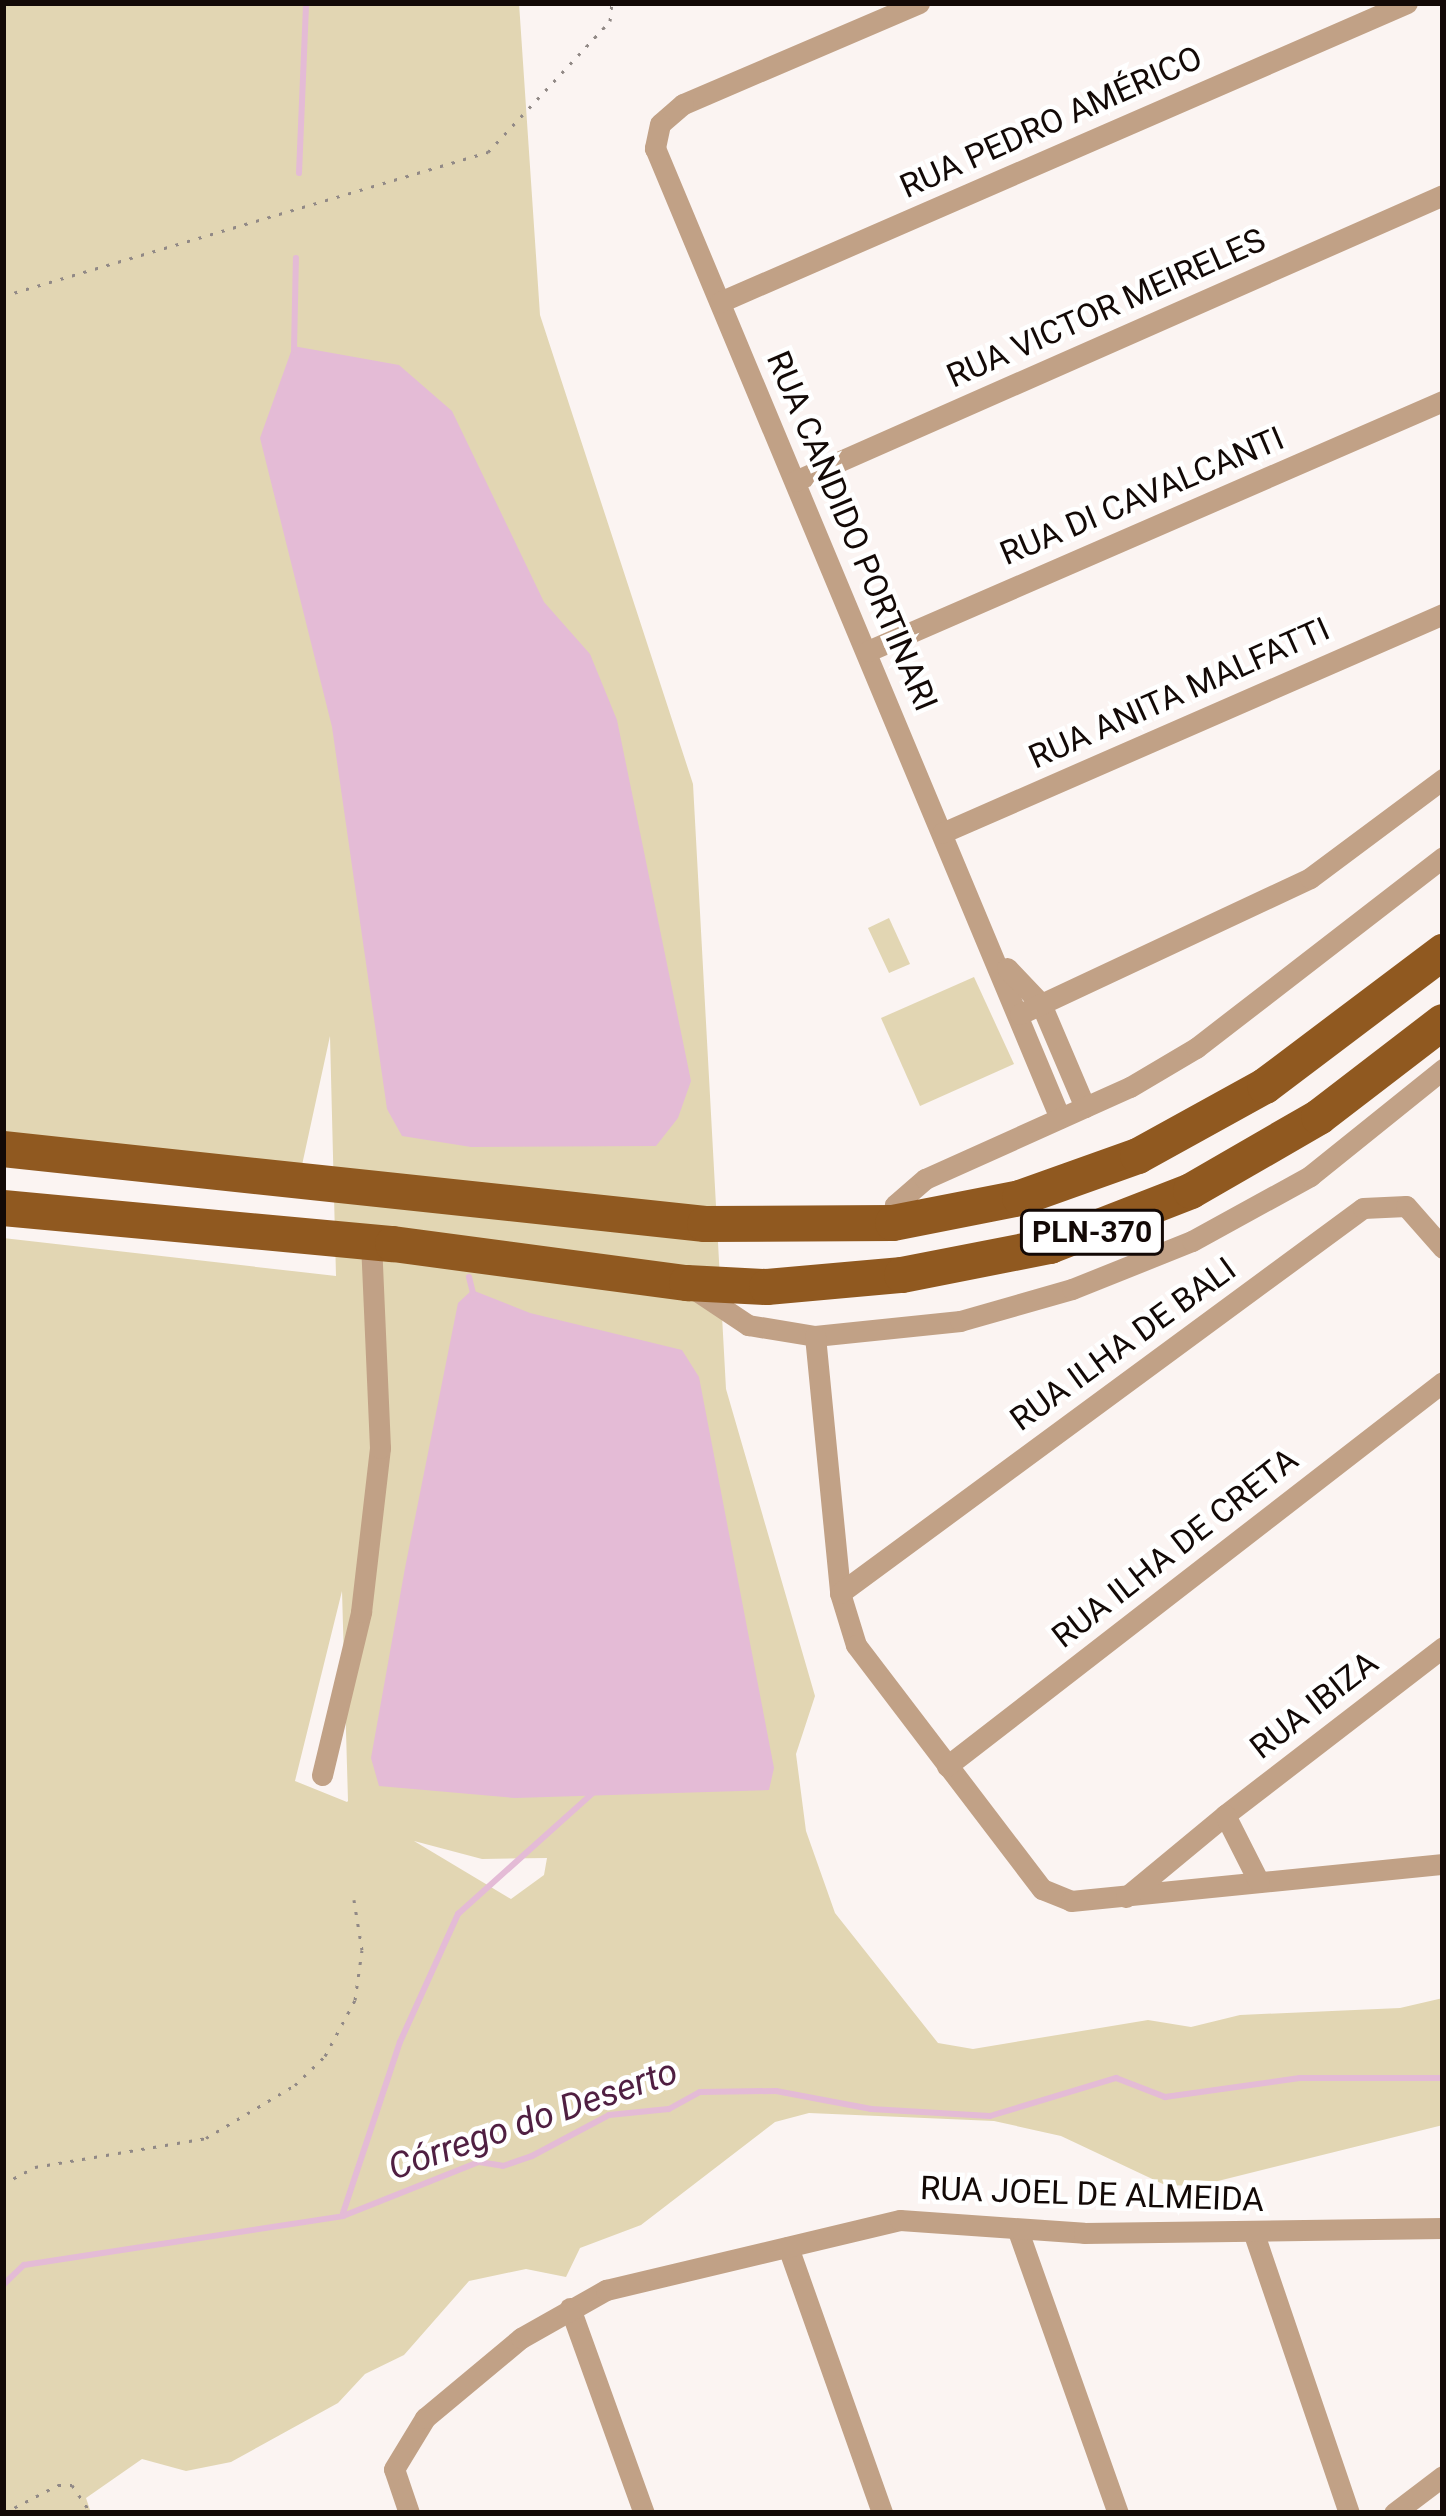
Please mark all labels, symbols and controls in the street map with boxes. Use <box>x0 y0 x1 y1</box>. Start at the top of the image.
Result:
street label: RUA PEDRO AMÉRICO <box>894 38 1208 206</box>
street label: RUA VICTOR MEIRELES <box>941 220 1271 396</box>
street label: RUA CANDIDO PORTINARI <box>758 345 946 717</box>
street label: RUA DI CAVALCANTI <box>994 418 1290 574</box>
street label: RUA ANITA MALFATTI <box>1023 609 1335 777</box>
road number: PLN-370 <box>1017 1208 1167 1256</box>
street label: RUA ILHA DE BALI <box>1003 1249 1243 1439</box>
street label: RUA ILHA DE CRETA <box>1044 1440 1306 1656</box>
street label: RUA IBIZA <box>1242 1643 1386 1767</box>
water label: Córrego do Deserto <box>383 2050 683 2190</box>
street label: RUA JOEL DE ALMEIDA <box>919 2168 1265 2220</box>

